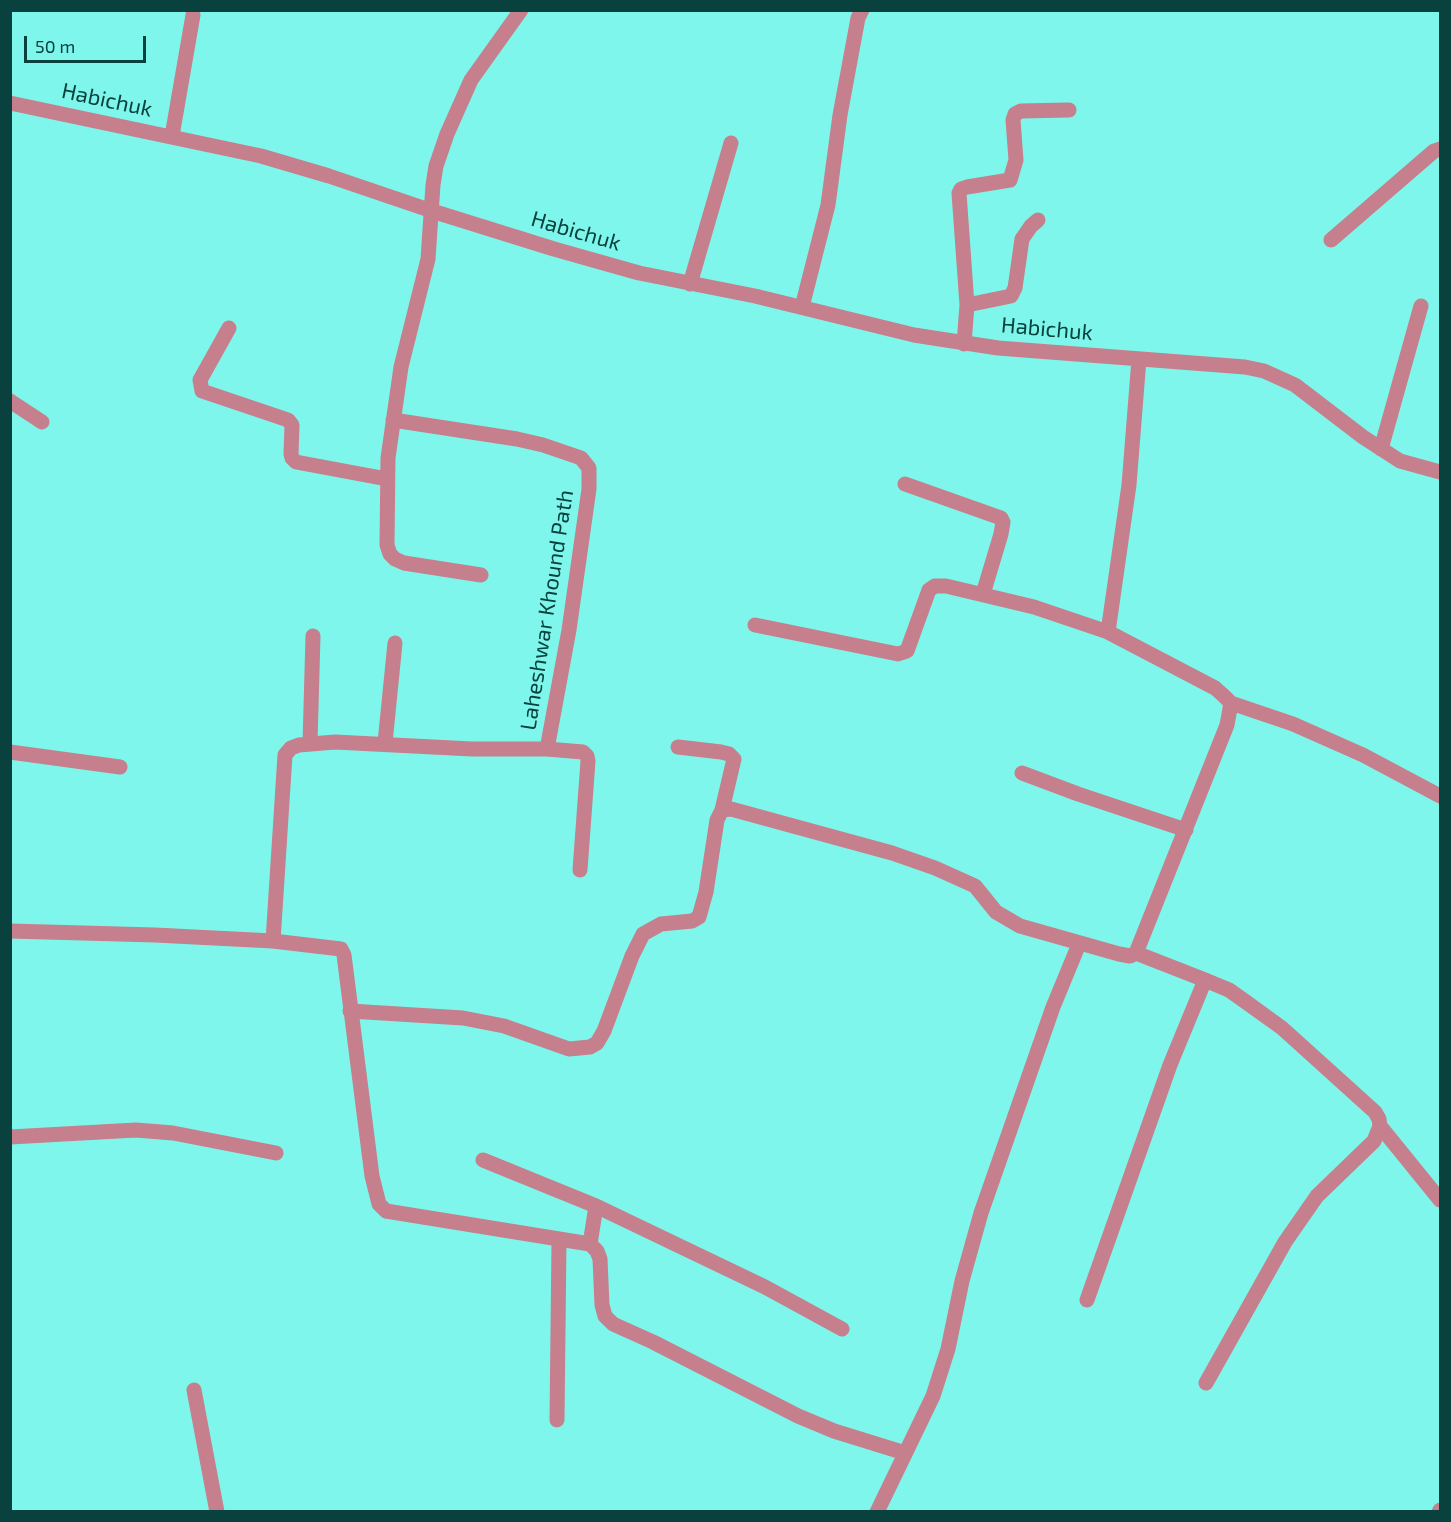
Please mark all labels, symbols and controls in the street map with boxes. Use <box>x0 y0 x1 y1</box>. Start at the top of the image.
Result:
scale bar <box>27 24 148 62</box>
text: 50 m <box>35 35 75 57</box>
street label: Habichuk <box>59 78 155 122</box>
street label: Habichuk <box>528 206 624 256</box>
street label: Habichuk <box>1000 312 1094 346</box>
street label: Laheshwar Khound Path <box>515 488 579 732</box>

